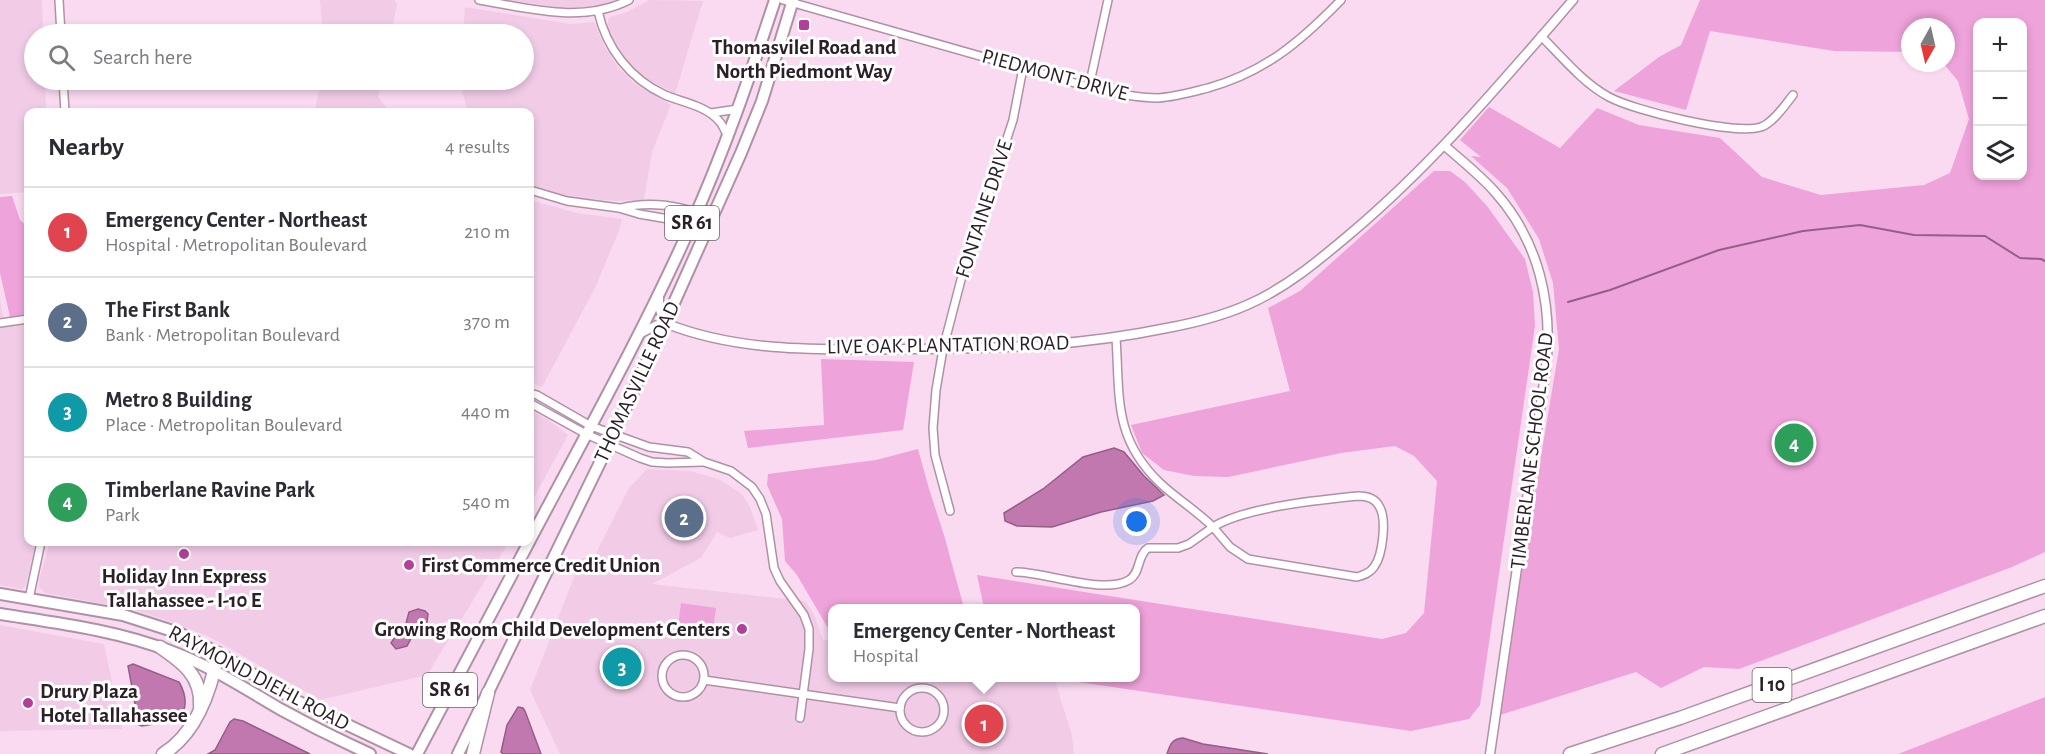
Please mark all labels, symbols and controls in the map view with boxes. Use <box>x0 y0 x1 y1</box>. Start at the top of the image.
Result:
marker: Thomasvilel Road and North Piedmont Way <box>797 18 811 32</box>
north arrow <box>1901 18 1955 72</box>
map controls <box>1973 18 2027 180</box>
button: + <box>1973 18 2027 72</box>
search box <box>24 24 534 90</box>
place label: Thomasvilel Road and North Piedmont Way <box>712 37 896 82</box>
icon: search <box>45 41 78 74</box>
street label: PIEDMONT DRIVE <box>980 45 1130 105</box>
text: Search here <box>93 46 192 68</box>
button: − <box>1973 72 2027 126</box>
button: layers <box>1973 126 2027 180</box>
text: Nearby <box>48 134 124 160</box>
text: 4 results <box>445 137 510 157</box>
street label: FONTAINE DRIVE <box>952 137 1016 281</box>
road number: SR 61 <box>665 206 719 240</box>
text: Emergency Center - Northeast <box>105 209 367 231</box>
text: 1 <box>64 222 71 242</box>
text: 210 m <box>464 222 510 242</box>
text: Hospital · Metropolitan Boulevard <box>105 235 367 255</box>
street label: THOMASVILLE ROAD <box>591 298 683 466</box>
text: The First Bank <box>105 299 230 321</box>
text: 2 <box>63 312 72 332</box>
text: 370 m <box>464 312 510 332</box>
text: Bank · Metropolitan Boulevard <box>105 325 340 345</box>
street label: TIMBERLANE SCHOOL ROAD <box>1507 331 1557 571</box>
street label: LIVE OAK PLANTATION ROAD <box>827 332 1069 358</box>
text: Metro 8 Building <box>105 389 252 411</box>
text: 3 <box>63 402 72 422</box>
text: 440 m <box>461 402 510 422</box>
text: Place · Metropolitan Boulevard <box>105 415 342 435</box>
pin: 4 <box>1774 420 1814 466</box>
text: Timberlane Ravine Park <box>105 479 315 501</box>
text: 4 <box>62 492 73 512</box>
text: 540 m <box>462 492 510 512</box>
pin: 2 <box>664 496 704 540</box>
text: Park <box>105 505 140 525</box>
your location <box>1122 507 1151 536</box>
marker: Holiday Inn Express Tallahassee - I-10 E <box>177 547 191 561</box>
place label: First Commerce Credit Union <box>421 555 660 576</box>
marker: First Commerce Credit Union <box>402 558 416 572</box>
place label: Holiday Inn Express Tallahassee - I-10 E <box>102 566 266 611</box>
popup <box>828 604 1140 682</box>
place label: Growing Room Child Development Centers <box>375 619 730 640</box>
text: Emergency Center - Northeast <box>853 620 1115 642</box>
street label: RAYMOND DIEHL ROAD <box>165 621 353 735</box>
marker: Growing Room Child Development Centers <box>735 622 749 636</box>
pin: 3 <box>602 644 642 690</box>
text: Hospital <box>853 646 919 666</box>
road number: I 10 <box>1752 668 1792 702</box>
road number: SR 61 <box>423 673 477 707</box>
place label: Drury Plaza Hotel Tallahassee <box>40 681 188 726</box>
marker: Drury Plaza Hotel Tallahassee <box>21 696 35 710</box>
pin: 1 <box>964 702 1004 746</box>

